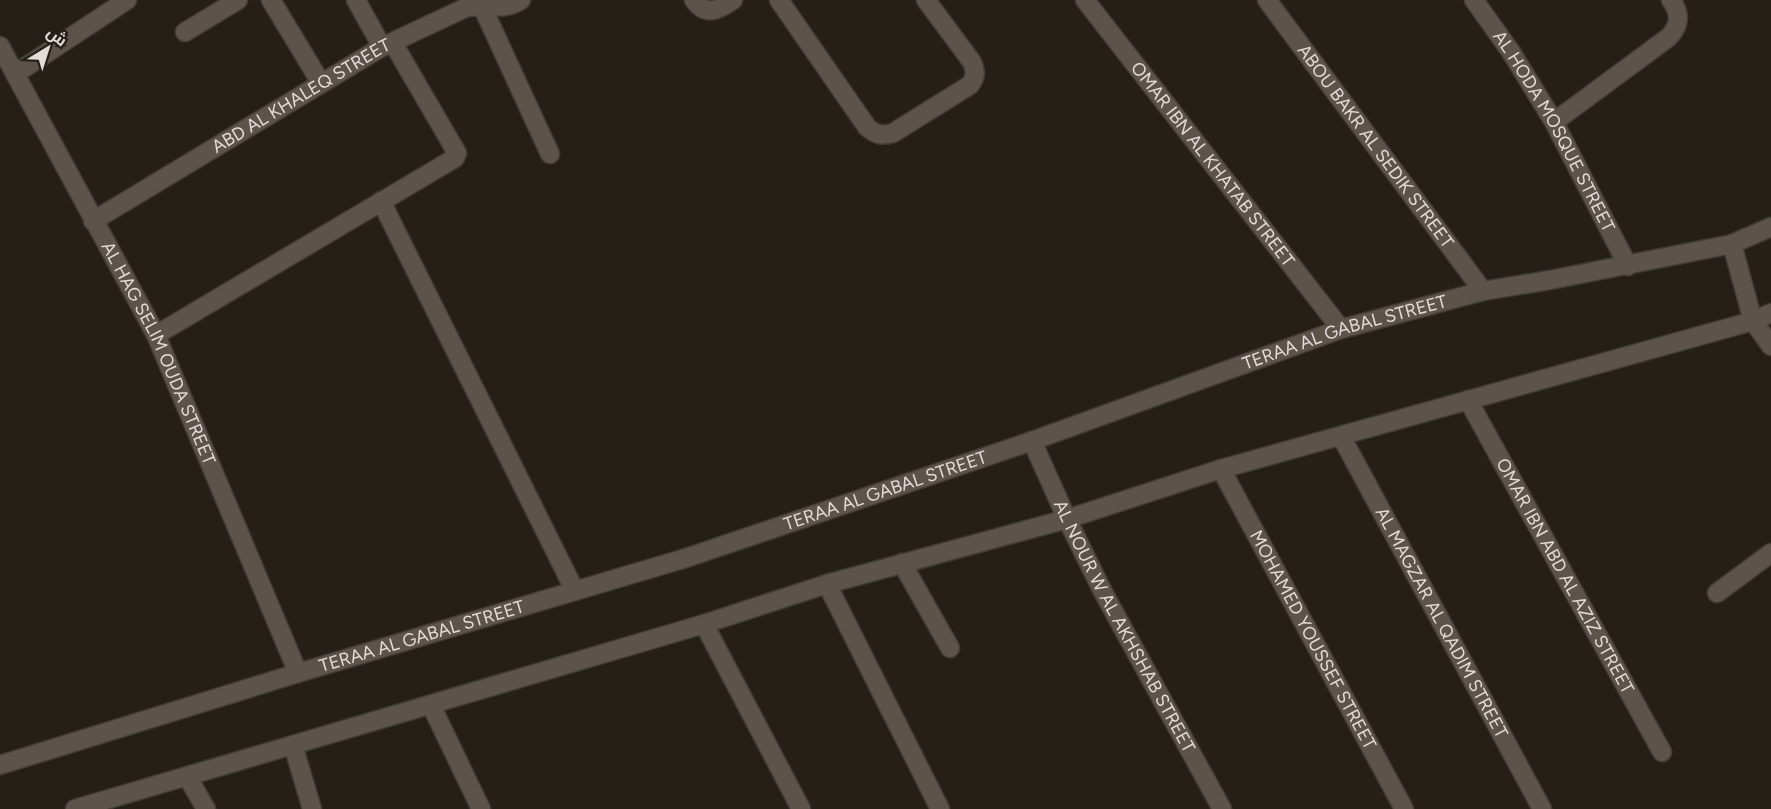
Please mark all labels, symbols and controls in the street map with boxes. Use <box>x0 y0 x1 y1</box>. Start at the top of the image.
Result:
north arrow <box>18 18 78 78</box>
text: ش <box>43 23 71 50</box>
street label: AL HODA MOSQUE STREET <box>1488 26 1620 236</box>
street label: ABD AL KHALEQ STREET <box>208 34 394 158</box>
street label: ABOU BAKR AL SEDIK STREET <box>1293 40 1458 252</box>
street label: OMAR IBN AL KHATAB STREET <box>1126 57 1299 271</box>
street label: AL HAG SELIM OUDA STREET <box>97 238 220 468</box>
street label: TERAA AL GABAL STREET <box>1239 290 1449 375</box>
street label: TERAA AL GABAL STREET <box>781 446 990 535</box>
street label: OMAR IBN ABD AL AZIZ STREET <box>1491 454 1639 698</box>
street label: AL NOUR W AL AKHSHAB STREET <box>1049 496 1200 756</box>
street label: AL MAGZAR AL QADIM STREET <box>1370 503 1513 742</box>
street label: MOHAMED YOUSSEF STREET <box>1245 526 1381 753</box>
street label: TERAA AL GABAL STREET <box>317 595 527 677</box>

